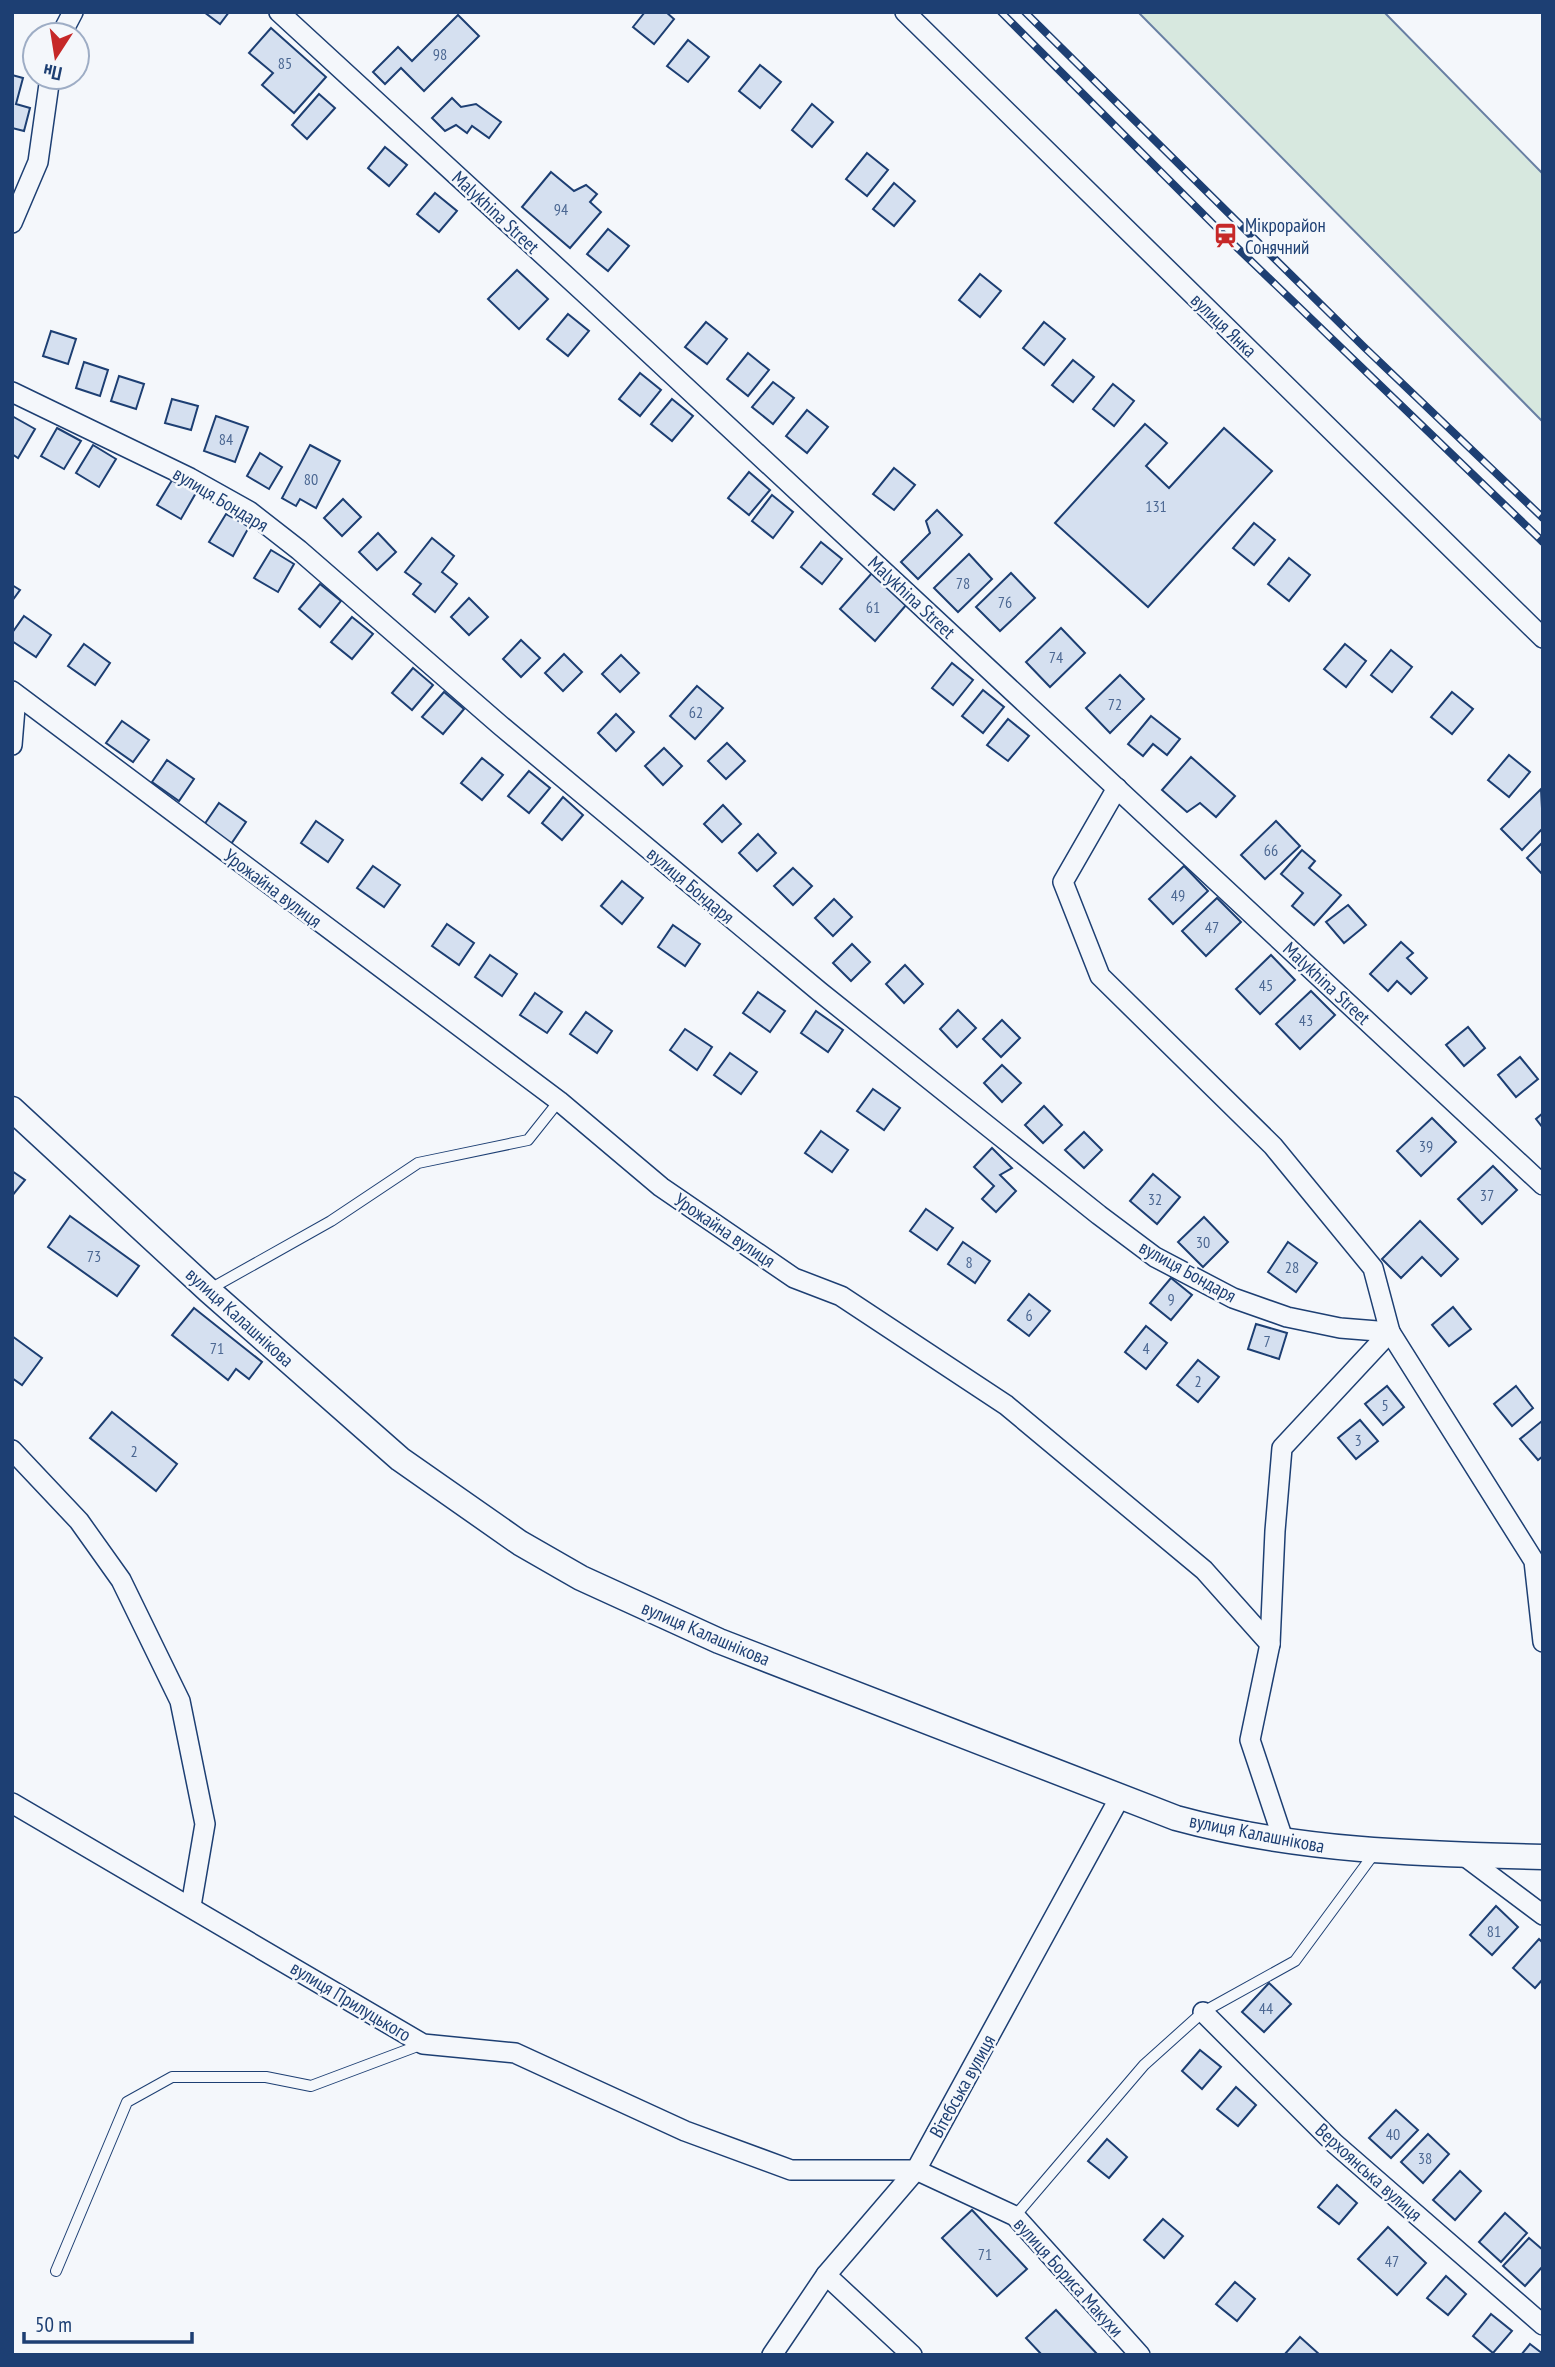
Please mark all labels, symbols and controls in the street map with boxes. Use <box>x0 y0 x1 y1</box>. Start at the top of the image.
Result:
north arrow <box>21 21 91 91</box>
house number: 98 <box>433 44 447 64</box>
house number: 85 <box>278 53 292 73</box>
text: Пн <box>41 59 64 86</box>
street label: Malykhina Street <box>447 166 545 259</box>
house number: 94 <box>554 199 568 219</box>
place label: Мікрорайон Сонячний <box>1245 213 1326 259</box>
station icon: Мікрорайон Сонячний <box>1211 222 1239 250</box>
street label: вулиця Янка <box>1186 288 1262 362</box>
house number: 84 <box>219 429 233 449</box>
street label: вулиця Бондаря <box>169 461 273 537</box>
house number: 80 <box>304 469 318 489</box>
house number: 131 <box>1145 496 1167 516</box>
street label: Malykhina Street <box>863 551 961 644</box>
house number: 78 <box>956 573 970 593</box>
house number: 76 <box>998 592 1012 612</box>
house number: 61 <box>866 597 880 617</box>
house number: 74 <box>1049 647 1063 667</box>
house number: 72 <box>1108 694 1122 714</box>
house number: 62 <box>689 702 703 722</box>
house number: 66 <box>1264 840 1278 860</box>
street label: вулиця Бондаря <box>642 841 740 929</box>
street label: Урожайна вулиця <box>219 843 327 933</box>
house number: 49 <box>1171 885 1185 905</box>
house number: 47 <box>1205 917 1219 937</box>
street label: Malykhina Street <box>1278 937 1376 1030</box>
house number: 45 <box>1259 975 1273 995</box>
house number: 43 <box>1299 1010 1313 1030</box>
house number: 39 <box>1419 1136 1433 1156</box>
house number: 37 <box>1480 1185 1494 1205</box>
street label: Урожайна вулиця <box>670 1187 780 1273</box>
house number: 32 <box>1148 1189 1162 1209</box>
house number: 30 <box>1196 1232 1210 1252</box>
street label: вулиця Бондаря <box>1135 1235 1241 1307</box>
house number: 73 <box>87 1246 101 1266</box>
house number: 8 <box>965 1252 973 1272</box>
house number: 28 <box>1285 1257 1299 1277</box>
street label: вулиця Калашнікова <box>181 1262 299 1372</box>
house number: 9 <box>1167 1289 1175 1309</box>
house number: 6 <box>1025 1305 1033 1325</box>
house number: 7 <box>1263 1331 1271 1351</box>
house number: 71 <box>210 1338 224 1358</box>
house number: 4 <box>1142 1338 1150 1358</box>
house number: 2 <box>1194 1371 1202 1391</box>
house number: 5 <box>1381 1395 1389 1415</box>
house number: 3 <box>1354 1430 1362 1450</box>
house number: 2 <box>130 1441 138 1461</box>
street label: вулиця Калашнікова <box>638 1595 774 1671</box>
street label: вулиця Калашнікова <box>1187 1808 1327 1858</box>
house number: 81 <box>1487 1921 1501 1941</box>
street label: вулиця Прилуцького <box>286 1956 416 2046</box>
house number: 44 <box>1259 1998 1273 2018</box>
street label: Вітебська вулиця <box>924 2030 1000 2142</box>
street label: Верхоянська вулиця <box>1311 2118 1427 2226</box>
house number: 40 <box>1386 2124 1400 2144</box>
house number: 38 <box>1418 2148 1432 2168</box>
street label: вулиця Бориса Макухи <box>1009 2212 1129 2342</box>
house number: 71 <box>978 2244 992 2264</box>
house number: 47 <box>1385 2251 1399 2271</box>
scale bar <box>24 2300 192 2344</box>
text: 50 m <box>35 2311 72 2338</box>

